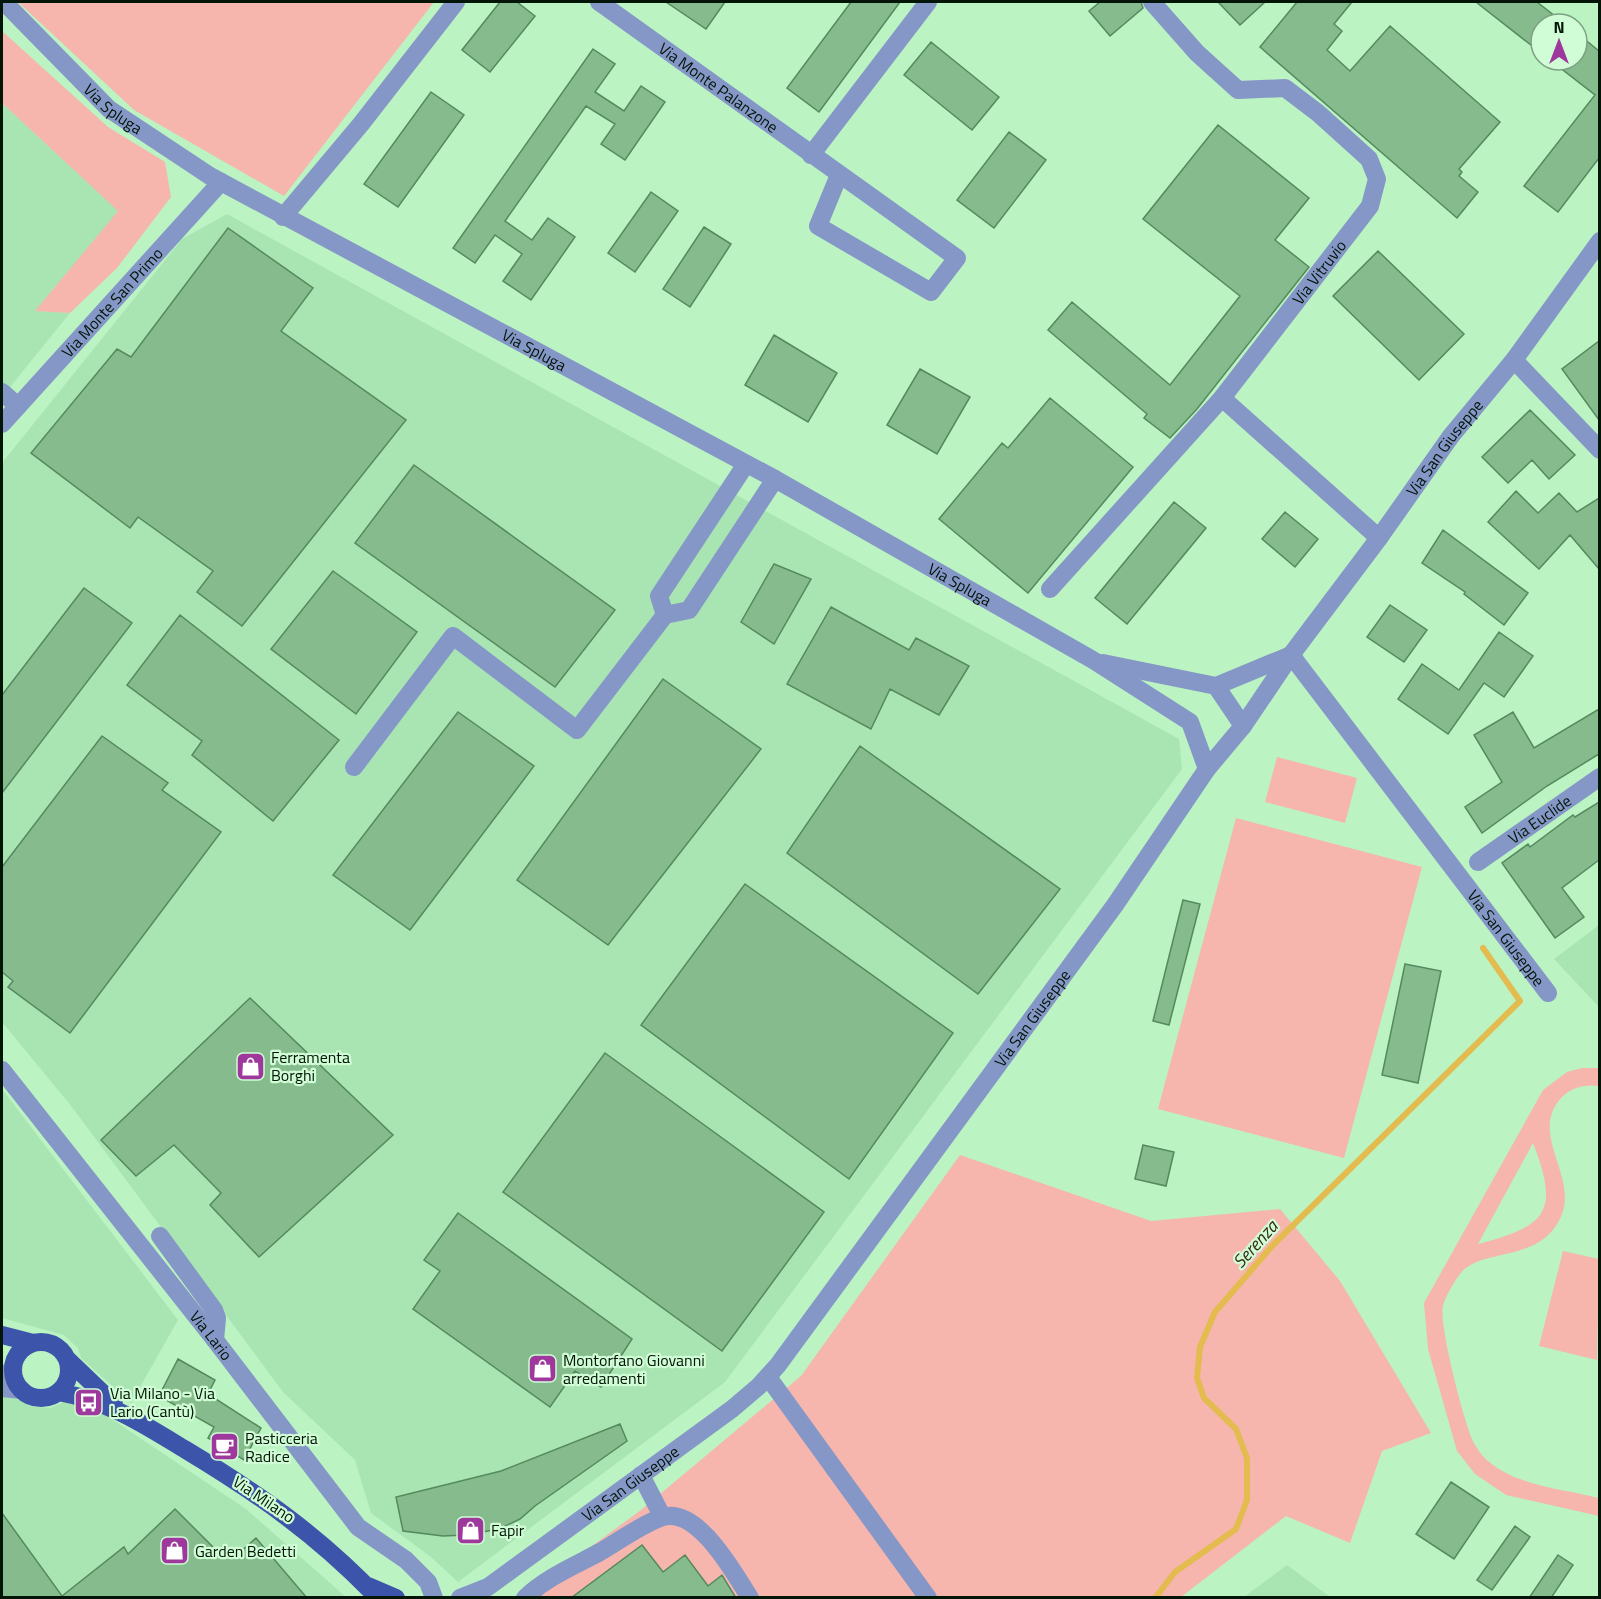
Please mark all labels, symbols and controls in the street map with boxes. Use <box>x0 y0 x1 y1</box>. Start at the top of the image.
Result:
north arrow <box>1529 12 1589 72</box>
text: N <box>1553 15 1565 39</box>
street label: Via Monte Palanzone <box>654 36 783 139</box>
street label: Via Spluga <box>78 78 147 140</box>
street label: Via Vitruvio <box>1286 234 1352 310</box>
street label: Via Monte San Primo <box>56 242 168 363</box>
street label: Via Spluga <box>498 323 571 377</box>
street label: Via San Giuseppe <box>1400 394 1489 501</box>
street label: Via Spluga <box>924 557 996 612</box>
street label: Via Euclide <box>1503 789 1576 850</box>
street label: Via San Giuseppe <box>1462 885 1551 991</box>
street label: Via San Giuseppe <box>988 964 1076 1072</box>
place label: Ferramenta Borghi <box>271 1045 350 1087</box>
shop icon: Ferramenta Borghi <box>234 1050 266 1082</box>
water label: Serenza <box>1226 1213 1285 1274</box>
street label: Via Lario <box>184 1305 238 1365</box>
place label: Montorfano Giovanni arredamenti <box>563 1348 705 1390</box>
shop icon: Montorfano Giovanni arredamenti <box>526 1353 558 1385</box>
place label: Via Milano - Via Lario (Cantù) <box>110 1381 215 1423</box>
bus stop icon: Via Milano - Via Lario (Cantù) <box>73 1386 105 1418</box>
place label: Pasticceria Radice <box>245 1426 318 1468</box>
cafe icon: Pasticceria Radice <box>208 1431 240 1463</box>
street label: Via San Giuseppe <box>576 1440 684 1527</box>
street label: Via Milano <box>228 1469 300 1529</box>
shop icon: Fapir <box>454 1514 486 1546</box>
place label: Fapir <box>491 1518 525 1542</box>
shop icon: Garden Bedetti <box>158 1535 190 1567</box>
place label: Garden Bedetti <box>195 1539 296 1563</box>

